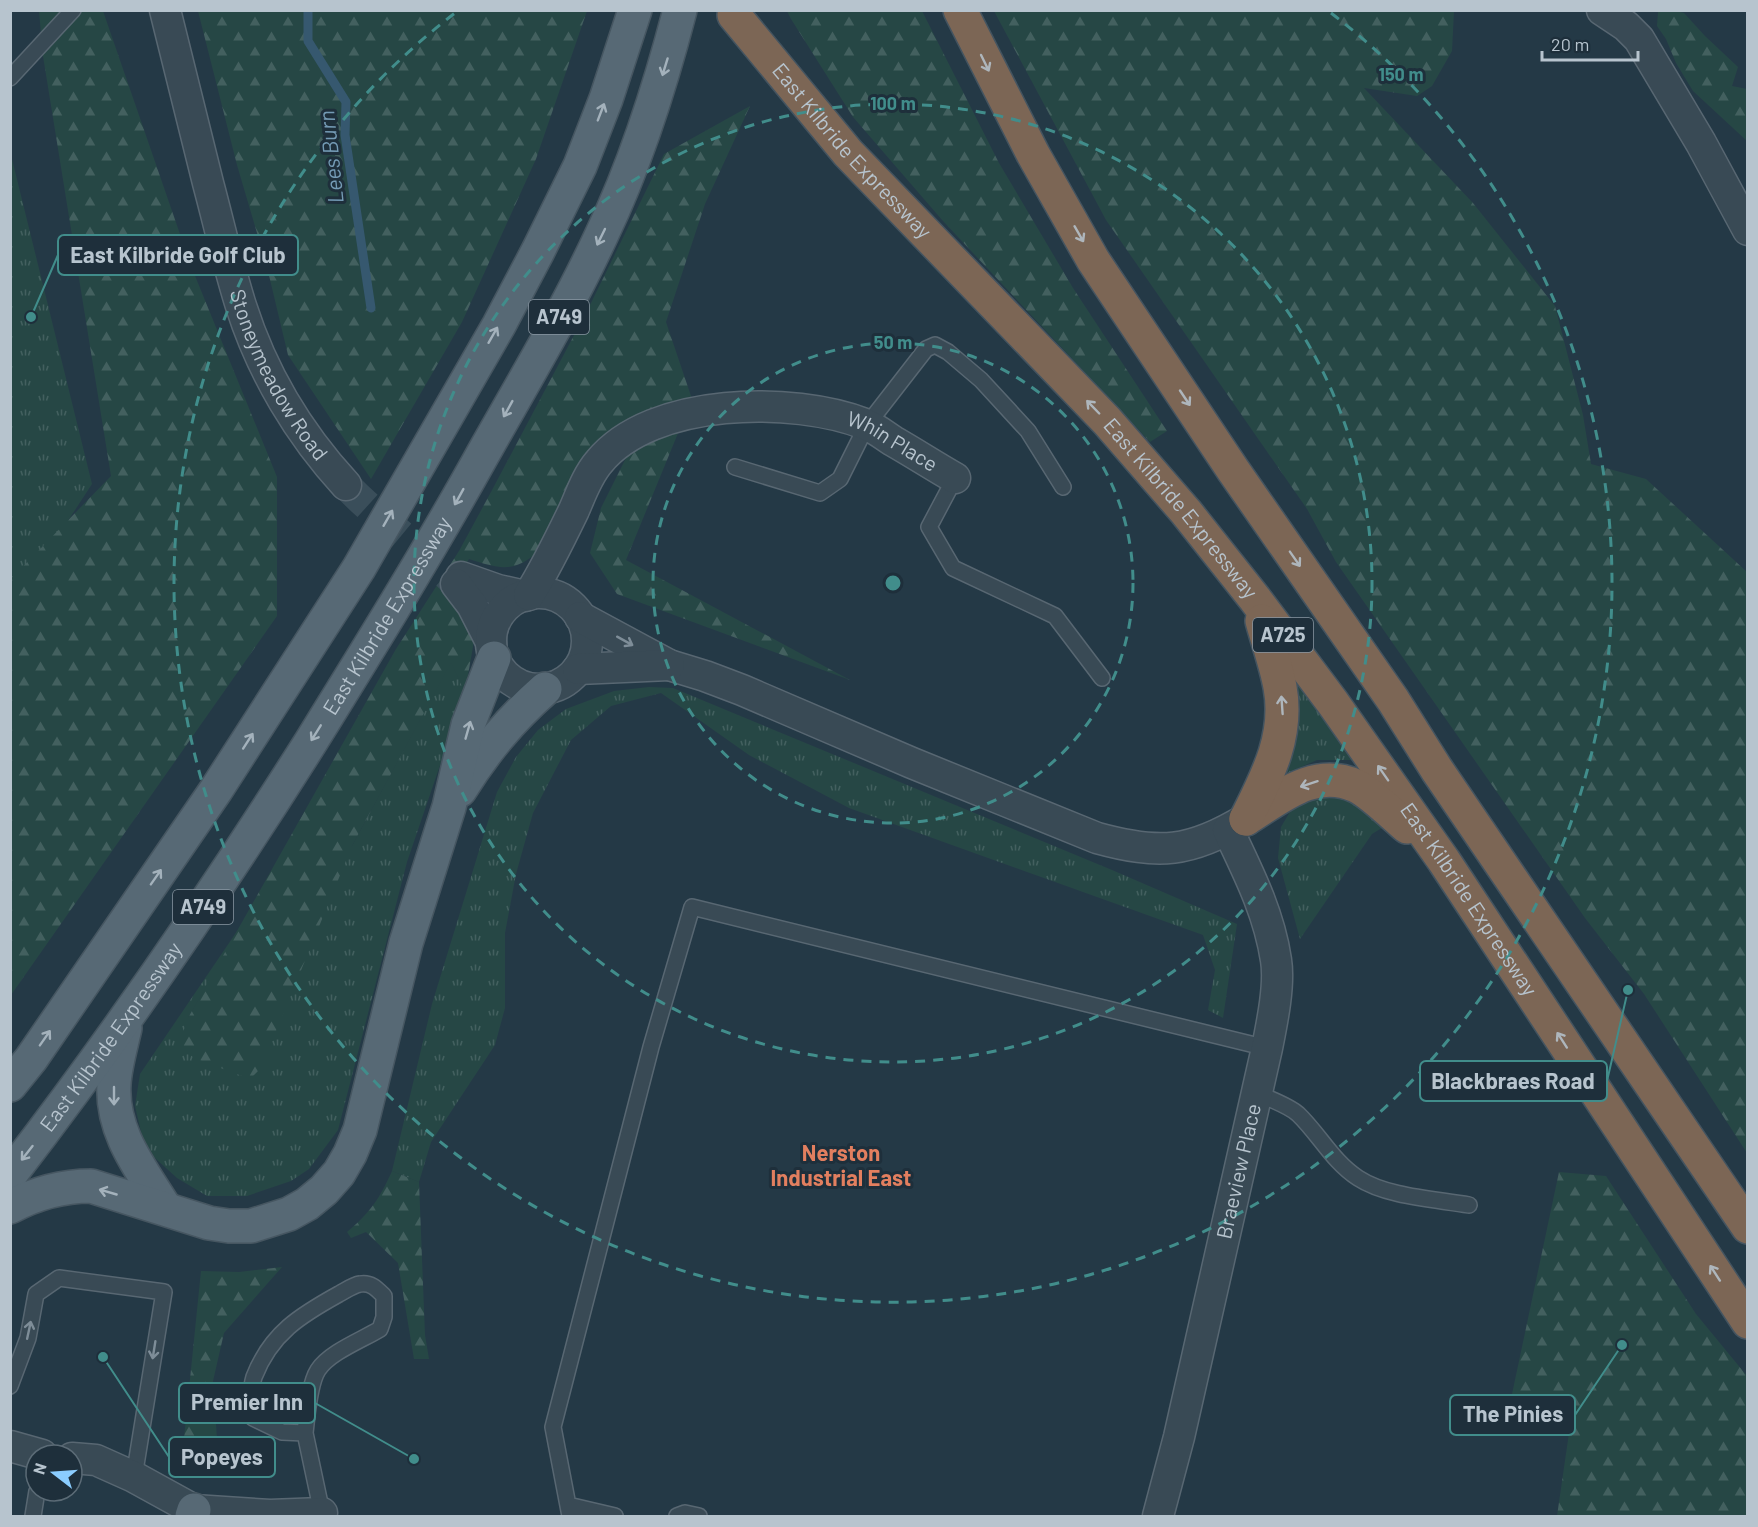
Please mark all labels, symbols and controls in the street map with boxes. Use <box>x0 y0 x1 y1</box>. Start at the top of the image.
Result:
scale bar <box>1542 24 1638 62</box>
text: 20 m <box>1551 33 1589 55</box>
one-way arrow <box>980 54 992 72</box>
one-way arrow <box>659 57 670 76</box>
street label: East Kilbride Expressway <box>768 57 938 243</box>
text: 150 m <box>1379 63 1423 85</box>
text: 100 m <box>870 92 916 114</box>
one-way arrow <box>597 103 608 121</box>
water label: Lees Burn <box>312 110 348 205</box>
one-way arrow <box>1073 225 1085 242</box>
one-way arrow <box>594 228 606 246</box>
callout: East Kilbride Golf Club <box>58 235 298 275</box>
text: East Kilbride Golf Club <box>70 241 286 267</box>
street label: Stoneymeadow Road <box>226 286 334 465</box>
road number: A749 <box>529 300 589 334</box>
one-way arrow <box>487 327 499 344</box>
text: 50 m <box>874 331 912 353</box>
one-way arrow <box>1179 389 1191 405</box>
one-way arrow <box>1085 399 1100 414</box>
one-way arrow <box>502 400 514 417</box>
street label: Whin Place <box>844 405 943 476</box>
street label: East Kilbride Expressway <box>1099 412 1264 603</box>
one-way arrow <box>453 488 465 505</box>
one-way arrow <box>383 509 394 527</box>
street label: East Kilbride Expressway <box>317 511 456 719</box>
one-way arrow <box>1289 550 1301 566</box>
centre of rings <box>883 573 903 593</box>
road number: A725 <box>1253 618 1313 652</box>
one-way arrow <box>615 636 633 647</box>
one-way arrow <box>1276 695 1287 715</box>
one-way arrow <box>462 721 474 740</box>
one-way arrow <box>310 724 322 741</box>
one-way arrow <box>242 733 254 750</box>
one-way arrow <box>1377 766 1389 782</box>
one-way arrow <box>1301 779 1319 790</box>
street label: East Kilbride Expressway <box>1396 797 1544 1000</box>
one-way arrow <box>150 870 162 886</box>
road number: A749 <box>173 890 233 924</box>
street label: East Kilbride Expressway <box>34 937 187 1136</box>
one-way arrow <box>39 1030 51 1047</box>
one-way arrow <box>1556 1032 1568 1048</box>
callout: Blackbraes Road <box>1420 1061 1607 1101</box>
text: Blackbraes Road <box>1431 1067 1595 1093</box>
one-way arrow <box>108 1086 120 1106</box>
street label: Braeview Place <box>1210 1101 1265 1241</box>
district label: Nerston Industrial East <box>771 1139 911 1190</box>
one-way arrow <box>21 1145 34 1161</box>
one-way arrow <box>99 1185 118 1197</box>
one-way arrow <box>1709 1264 1722 1281</box>
one-way arrow <box>24 1321 35 1340</box>
one-way arrow <box>149 1340 160 1360</box>
callout: Premier Inn <box>179 1383 315 1423</box>
text: Premier Inn <box>191 1388 303 1414</box>
callout: The Pinies <box>1450 1395 1575 1435</box>
text: The Pinies <box>1463 1400 1563 1426</box>
callout: Popeyes <box>169 1437 275 1477</box>
north arrow <box>24 1443 84 1503</box>
text: Popeyes <box>181 1443 263 1469</box>
text: N <box>29 1461 50 1476</box>

